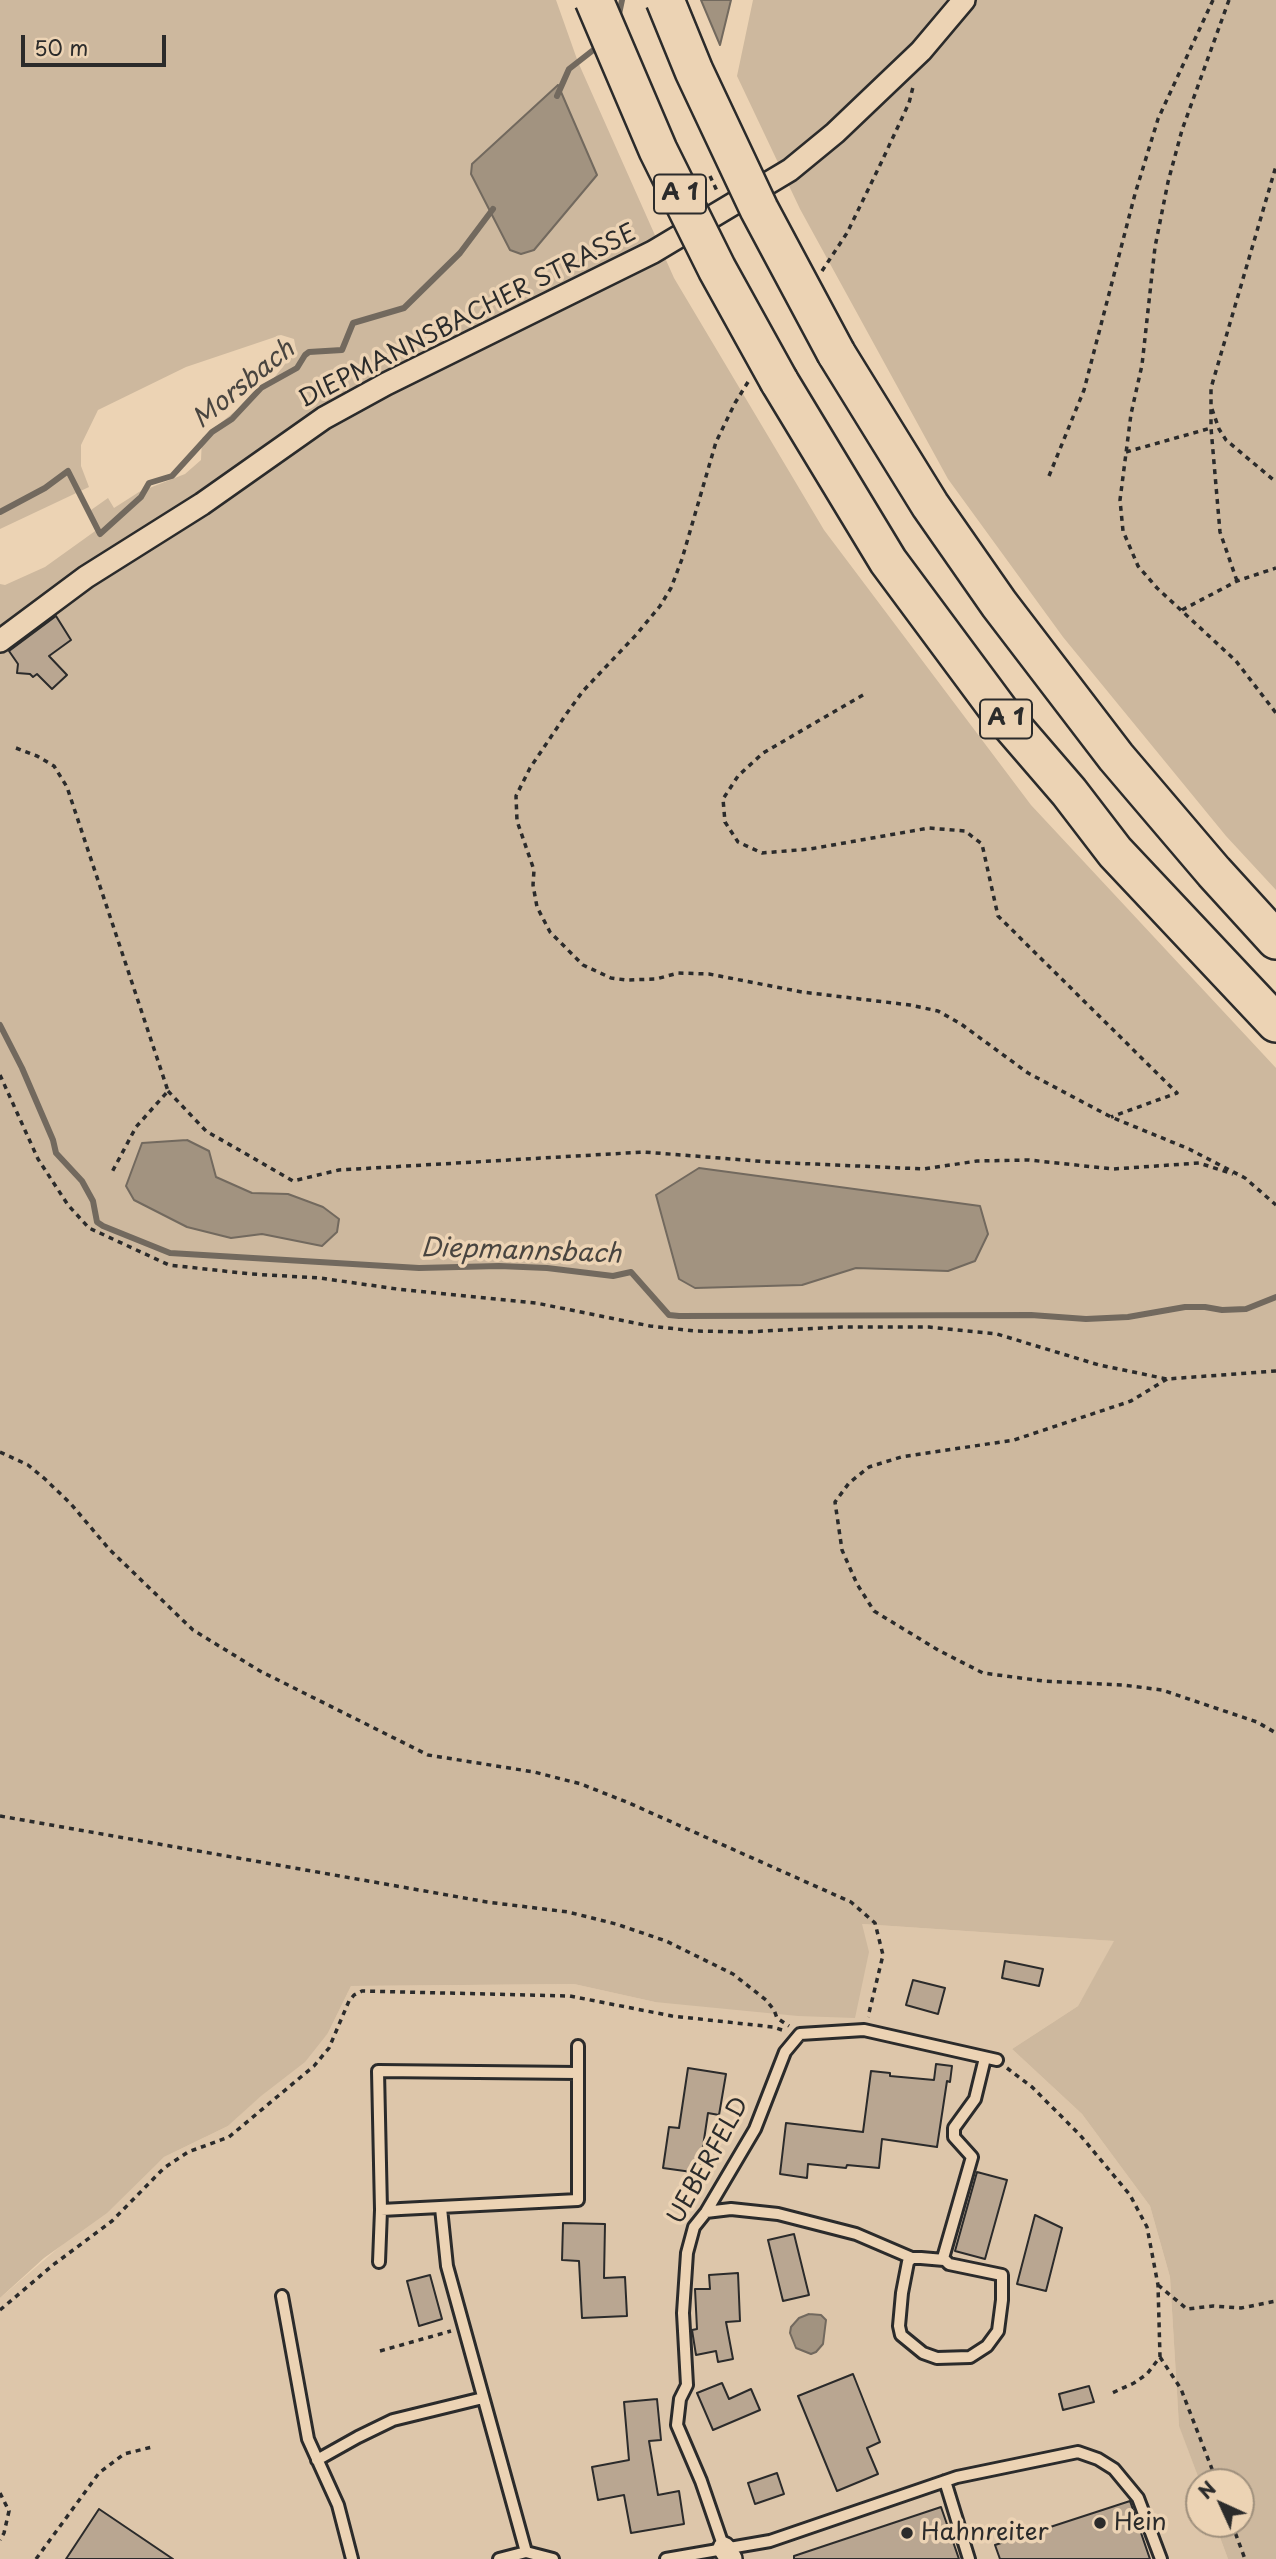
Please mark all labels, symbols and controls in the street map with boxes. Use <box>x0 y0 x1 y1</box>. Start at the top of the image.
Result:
scale bar <box>24 21 170 65</box>
text: 50 m <box>34 31 88 63</box>
road number: A 1 <box>654 174 706 214</box>
street label: DIEPMANNSBACHER STRASSE <box>294 219 642 415</box>
water label: Morsbach <box>187 334 301 436</box>
road number: A 1 <box>980 699 1032 738</box>
water label: Diepmannsbach <box>420 1233 622 1271</box>
street label: UEBERFELD <box>662 2093 756 2229</box>
north arrow <box>1185 2468 1255 2538</box>
text: N <box>1191 2474 1222 2505</box>
place label: Hein <box>1114 2509 1167 2537</box>
marker: Hein <box>1092 2515 1108 2531</box>
place label: Hahnreiter <box>921 2519 1049 2547</box>
marker: Hahnreiter <box>899 2525 915 2541</box>

